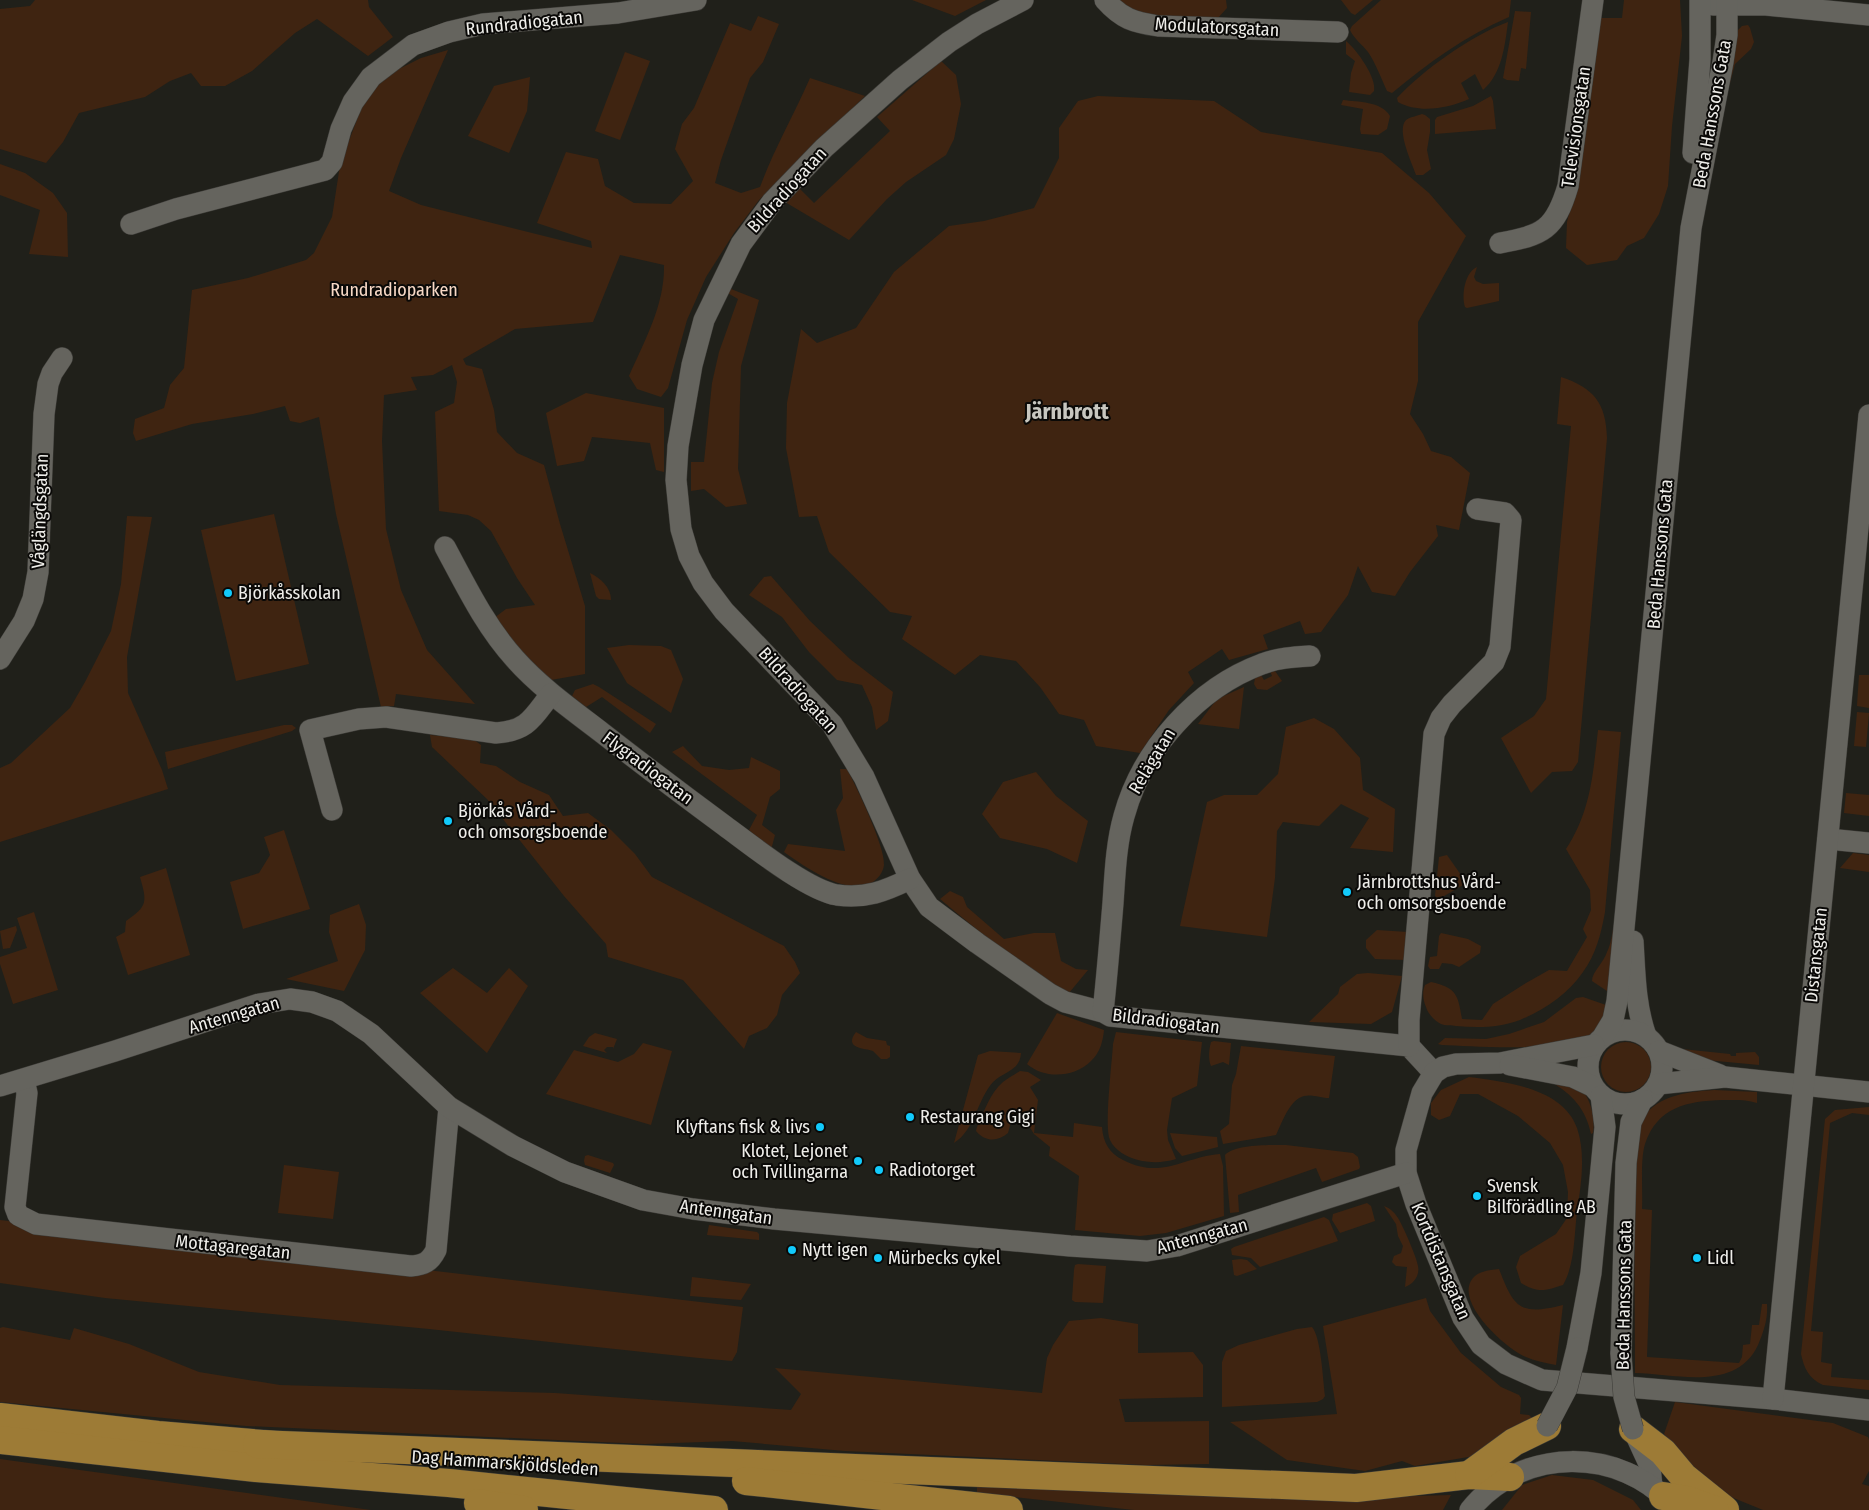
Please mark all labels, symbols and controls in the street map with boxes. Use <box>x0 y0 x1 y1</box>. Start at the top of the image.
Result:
street label: Rundradiogatan <box>464 6 584 40</box>
street label: Modulatorsgatan <box>1154 13 1280 41</box>
street label: Beda Hanssons Gata <box>1688 38 1736 190</box>
street label: Televisionsgatan <box>1557 65 1595 189</box>
street label: Bildradiogatan <box>743 143 831 237</box>
park label: Rundradioparken <box>330 279 458 301</box>
district label: Järnbrott <box>1024 398 1109 425</box>
street label: Våglängdsgatan <box>27 453 53 569</box>
street label: Beda Hanssons Gata <box>1642 478 1678 630</box>
place label: Björkåsskolan <box>238 582 341 604</box>
marker: Björkåsskolan <box>222 587 234 599</box>
street label: Bildradiogatan <box>754 643 842 737</box>
street label: Relägatan <box>1124 724 1180 798</box>
street label: Flygradiogatan <box>598 727 698 809</box>
place label: Björkås Vård- och omsorgsboende <box>458 800 607 843</box>
marker: Björkås Vård- och omsorgsboende <box>442 815 454 827</box>
place label: Järnbrottshus Vård- och omsorgsboende <box>1357 871 1506 914</box>
marker: Järnbrottshus Vård- och omsorgsboende <box>1341 886 1353 898</box>
street label: Distansgatan <box>1800 906 1832 1004</box>
street label: Antenngatan <box>186 992 282 1038</box>
street label: Bildradiogatan <box>1111 1004 1221 1038</box>
place label: Restaurang Gigi <box>920 1106 1035 1128</box>
marker: Restaurang Gigi <box>904 1111 916 1123</box>
place label: Klyftans fisk & livs <box>676 1116 810 1138</box>
marker: Klyftans fisk & livs <box>814 1121 826 1133</box>
place label: Klotet, Lejonet och Tvillingarna <box>732 1140 848 1183</box>
marker: Klotet, Lejonet och Tvillingarna <box>852 1155 864 1167</box>
place label: Radiotorget <box>889 1159 975 1181</box>
marker: Radiotorget <box>873 1164 885 1176</box>
place label: Svensk Bilförädling AB <box>1487 1175 1596 1218</box>
marker: Svensk Bilförädling AB <box>1471 1190 1483 1202</box>
street label: Antenngatan <box>678 1195 774 1229</box>
street label: Kortdistansgatan <box>1406 1199 1476 1323</box>
street label: Antenngatan <box>1154 1213 1250 1259</box>
street label: Beda Hanssons Gata <box>1612 1219 1636 1370</box>
street label: Mottagaregatan <box>175 1230 291 1264</box>
place label: Nytt igen <box>802 1239 868 1261</box>
marker: Nytt igen <box>786 1244 798 1256</box>
place label: Mürbecks cykel <box>888 1247 1001 1269</box>
place label: Lidl <box>1707 1247 1734 1269</box>
marker: Mürbecks cykel <box>872 1252 884 1264</box>
marker: Lidl <box>1691 1252 1703 1264</box>
street label: Dag Hammarskjöldsleden <box>411 1445 599 1481</box>

